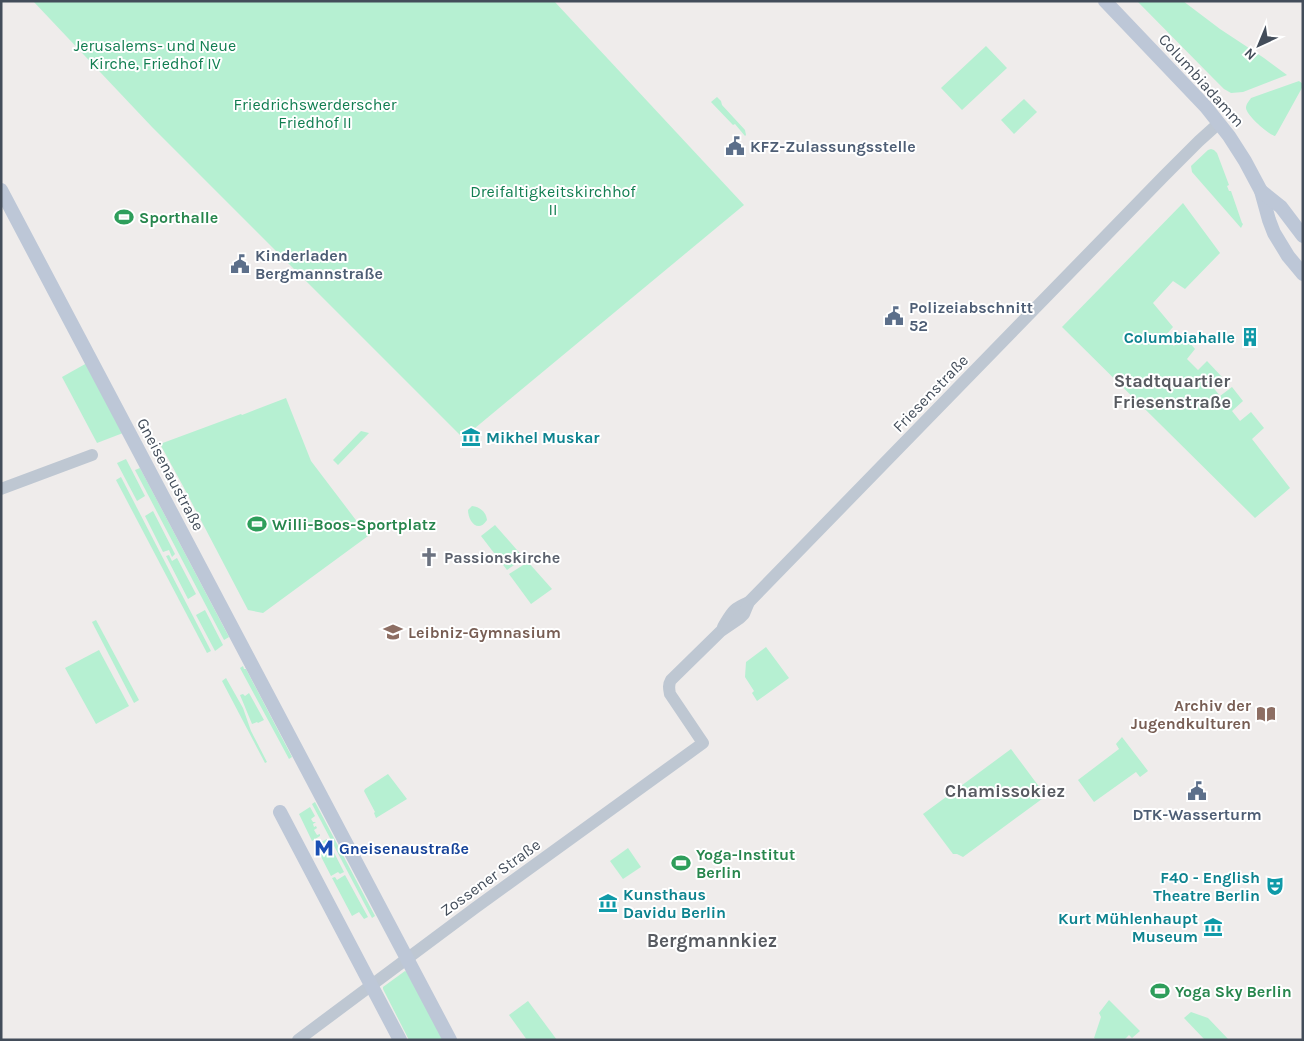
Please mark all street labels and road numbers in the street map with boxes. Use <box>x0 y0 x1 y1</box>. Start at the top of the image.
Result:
street label: Columbiadamm <box>1155 30 1248 131</box>
street label: Friesenstraße <box>889 351 972 436</box>
street label: Gneisenaustraße <box>133 415 208 534</box>
street label: Zossener Straße <box>437 835 544 920</box>

